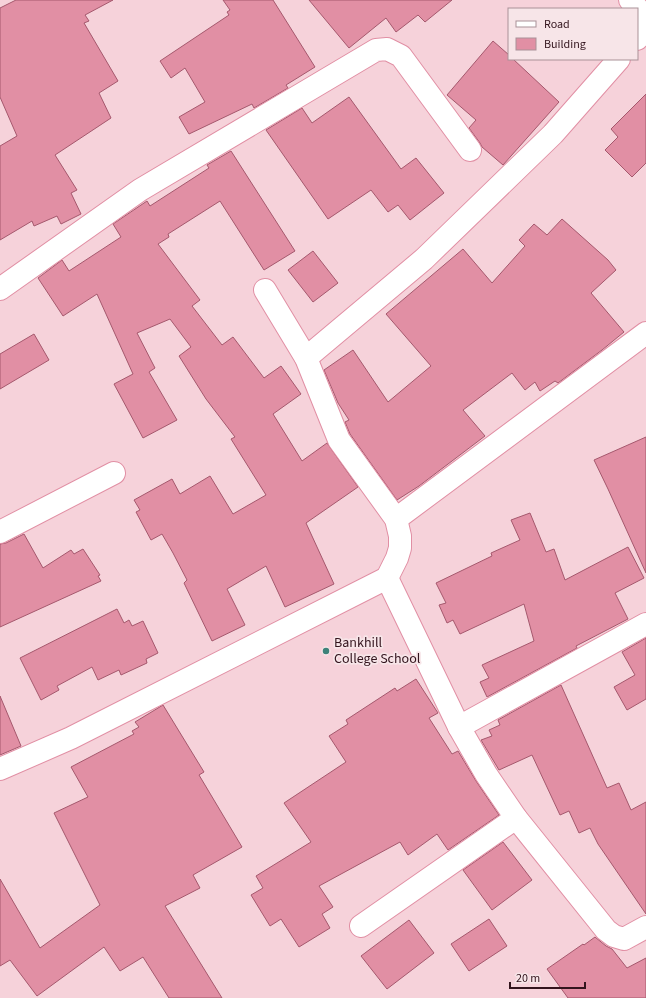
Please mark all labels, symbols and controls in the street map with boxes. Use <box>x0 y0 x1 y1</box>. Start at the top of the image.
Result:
legend <box>508 8 638 60</box>
text: Road <box>544 16 570 33</box>
text: Building <box>544 36 586 53</box>
place label: Bankhill College School <box>334 633 421 669</box>
marker: Bankhill College School <box>321 646 331 656</box>
scale bar <box>510 964 585 990</box>
text: 20 m <box>516 970 540 987</box>

